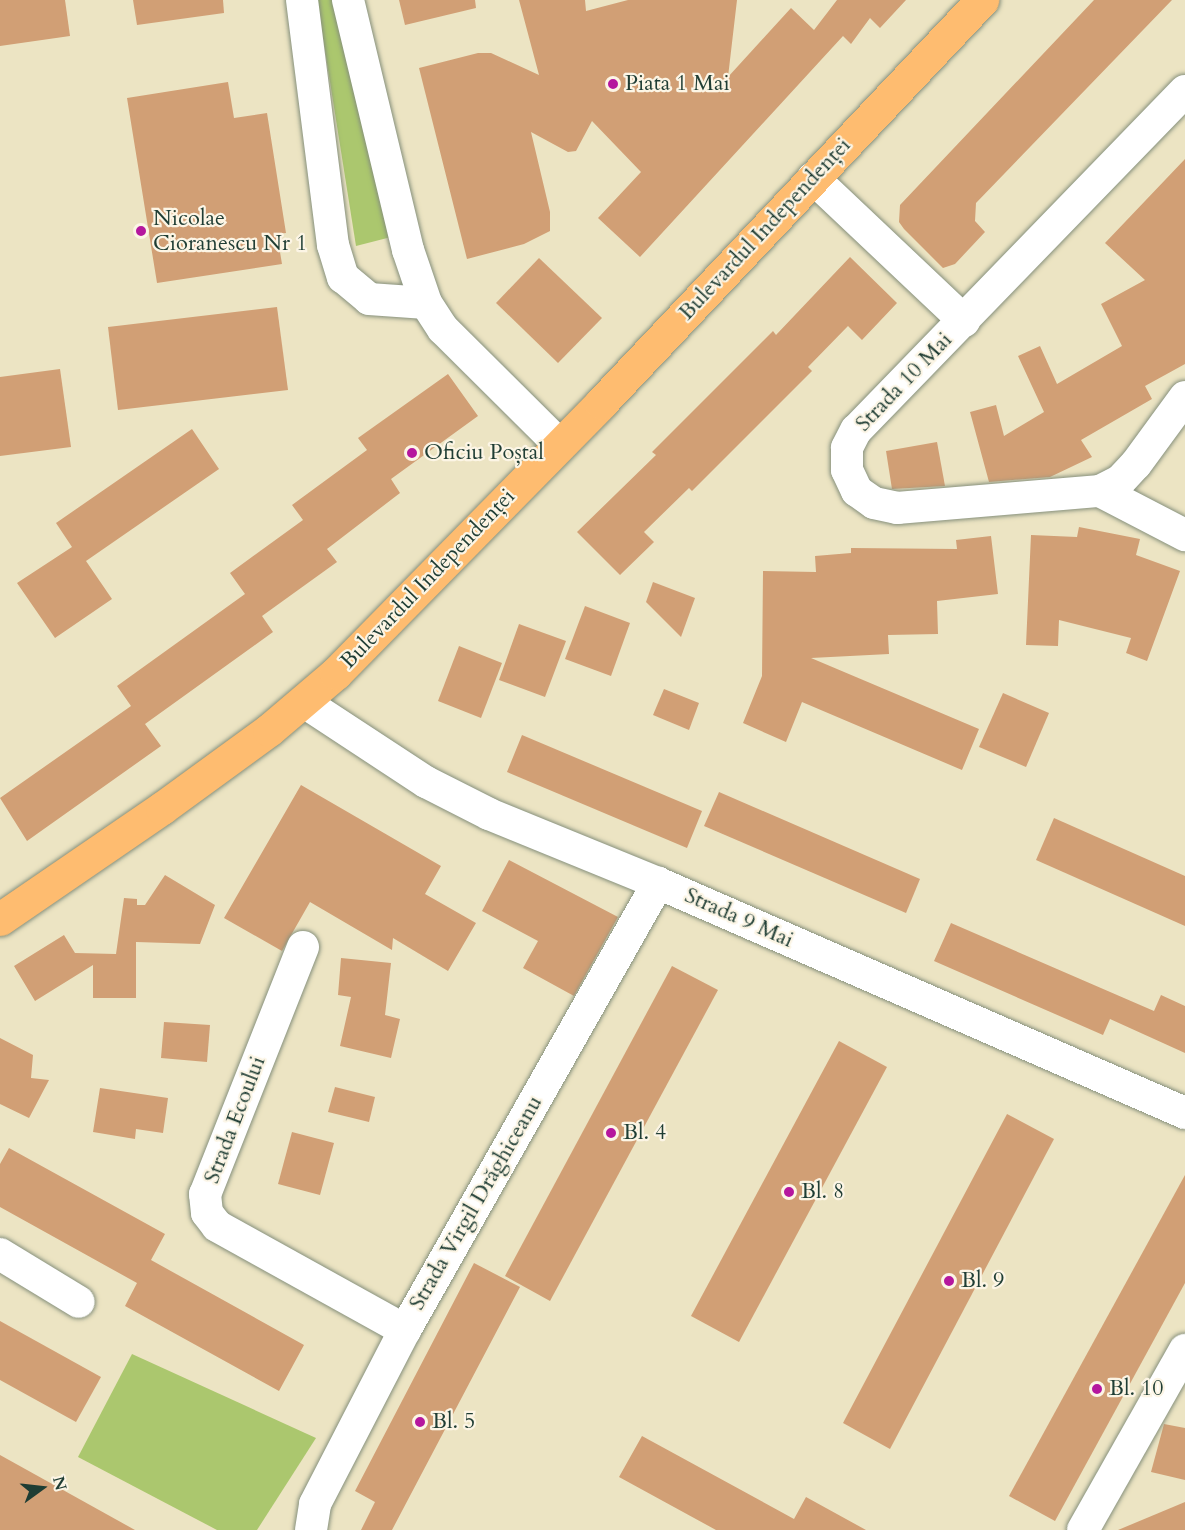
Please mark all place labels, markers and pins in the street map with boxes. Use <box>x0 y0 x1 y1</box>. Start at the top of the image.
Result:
place label: Piata 1 Mai <box>625 71 730 97</box>
marker: Piata 1 Mai <box>606 77 620 91</box>
place label: Nicolae Cioranescu Nr 1 <box>153 205 307 256</box>
marker: Nicolae Cioranescu Nr 1 <box>134 224 148 238</box>
place label: Oficiu Poștal <box>424 440 544 466</box>
marker: Oficiu Poștal <box>405 446 419 460</box>
place label: Bl. 4 <box>623 1120 666 1146</box>
marker: Bl. 4 <box>604 1126 618 1140</box>
place label: Bl. 8 <box>801 1179 844 1205</box>
marker: Bl. 8 <box>782 1185 796 1199</box>
place label: Bl. 9 <box>961 1268 1004 1294</box>
marker: Bl. 9 <box>942 1274 956 1288</box>
place label: Bl. 10 <box>1109 1376 1164 1402</box>
marker: Bl. 10 <box>1090 1382 1104 1396</box>
place label: Bl. 5 <box>432 1409 475 1435</box>
marker: Bl. 5 <box>413 1415 427 1429</box>

